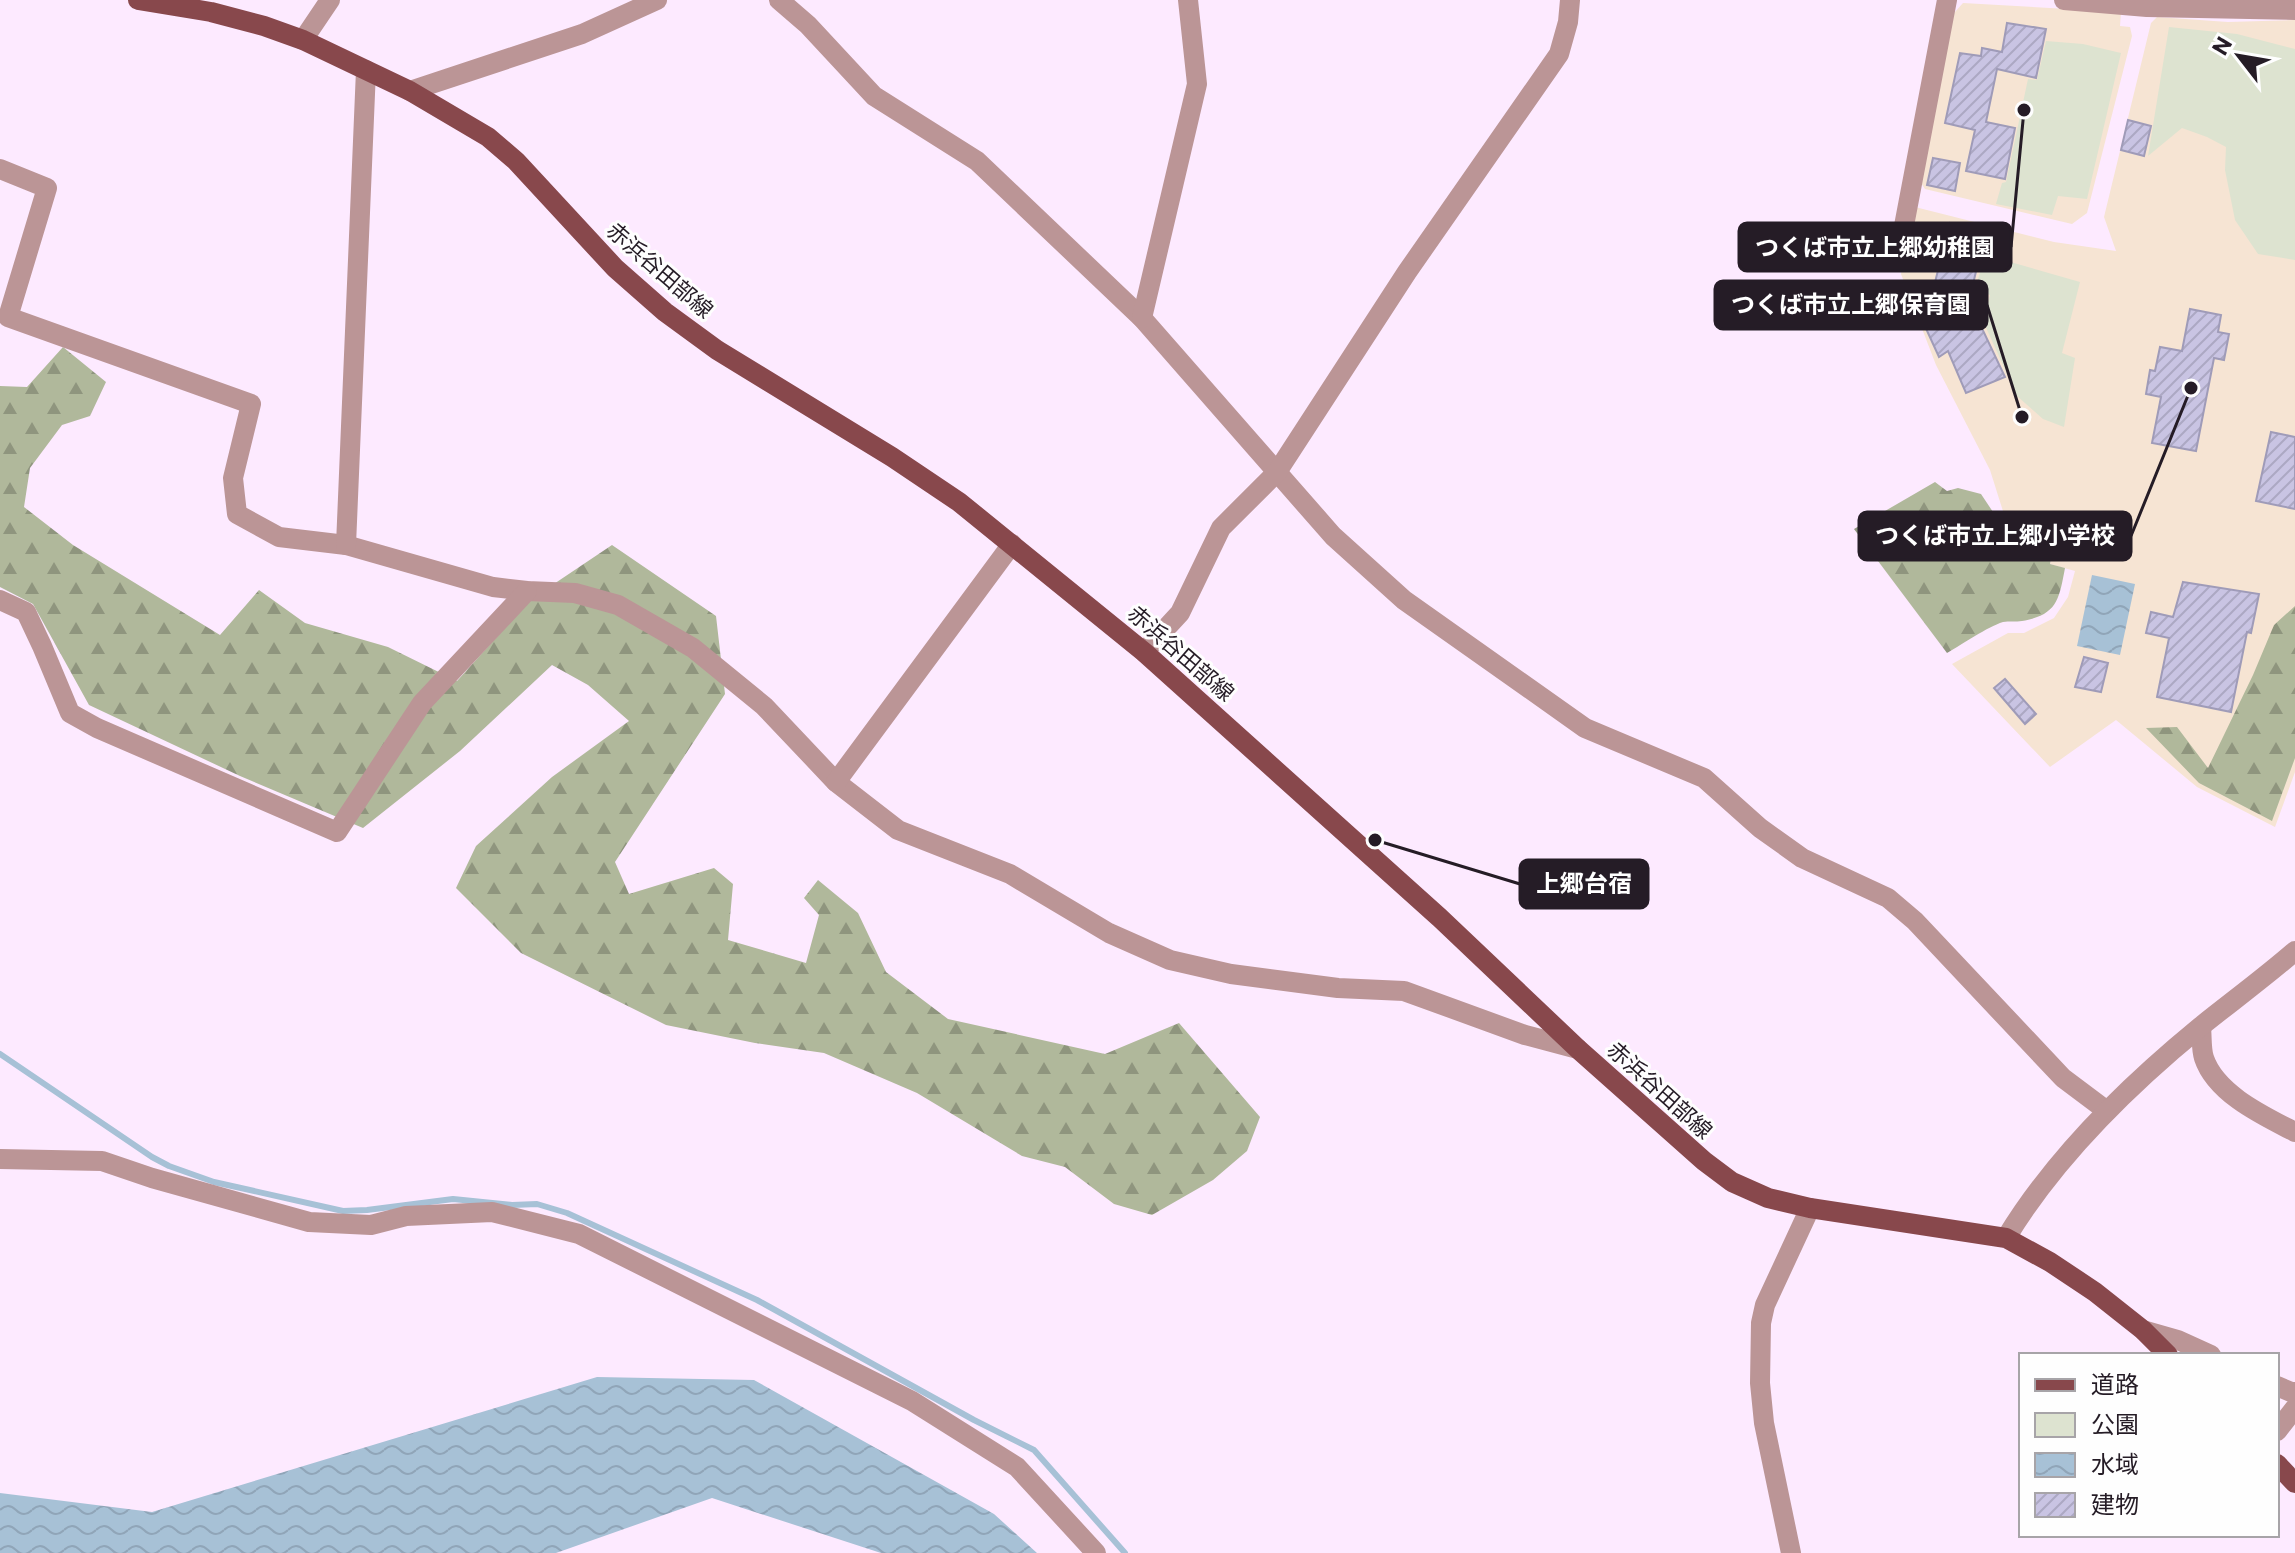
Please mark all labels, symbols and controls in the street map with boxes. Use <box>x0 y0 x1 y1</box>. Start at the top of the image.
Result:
north arrow <box>2199 16 2279 96</box>
text: N <box>2206 31 2237 59</box>
street label: 赤浜谷田部線 <box>602 216 719 323</box>
callout: つくば市立上郷幼稚園 <box>1739 223 2011 271</box>
text: つくば市立上郷幼稚園 <box>1755 232 1995 261</box>
callout: つくば市立上郷保育園 <box>1715 281 1987 329</box>
text: つくば市立上郷保育園 <box>1731 289 1971 318</box>
callout: つくば市立上郷小学校 <box>1859 512 2131 560</box>
text: つくば市立上郷小学校 <box>1875 520 2115 549</box>
street label: 赤浜谷田部線 <box>1123 599 1240 706</box>
callout: 上郷台宿 <box>1520 860 1648 908</box>
text: 上郷台宿 <box>1536 868 1632 897</box>
street label: 赤浜谷田部線 <box>1602 1035 1718 1144</box>
legend <box>2019 1353 2279 1537</box>
text: 道路 <box>2091 1369 2139 1398</box>
text: 公園 <box>2091 1409 2139 1438</box>
text: 水域 <box>2091 1449 2139 1478</box>
text: 建物 <box>2091 1489 2139 1518</box>

